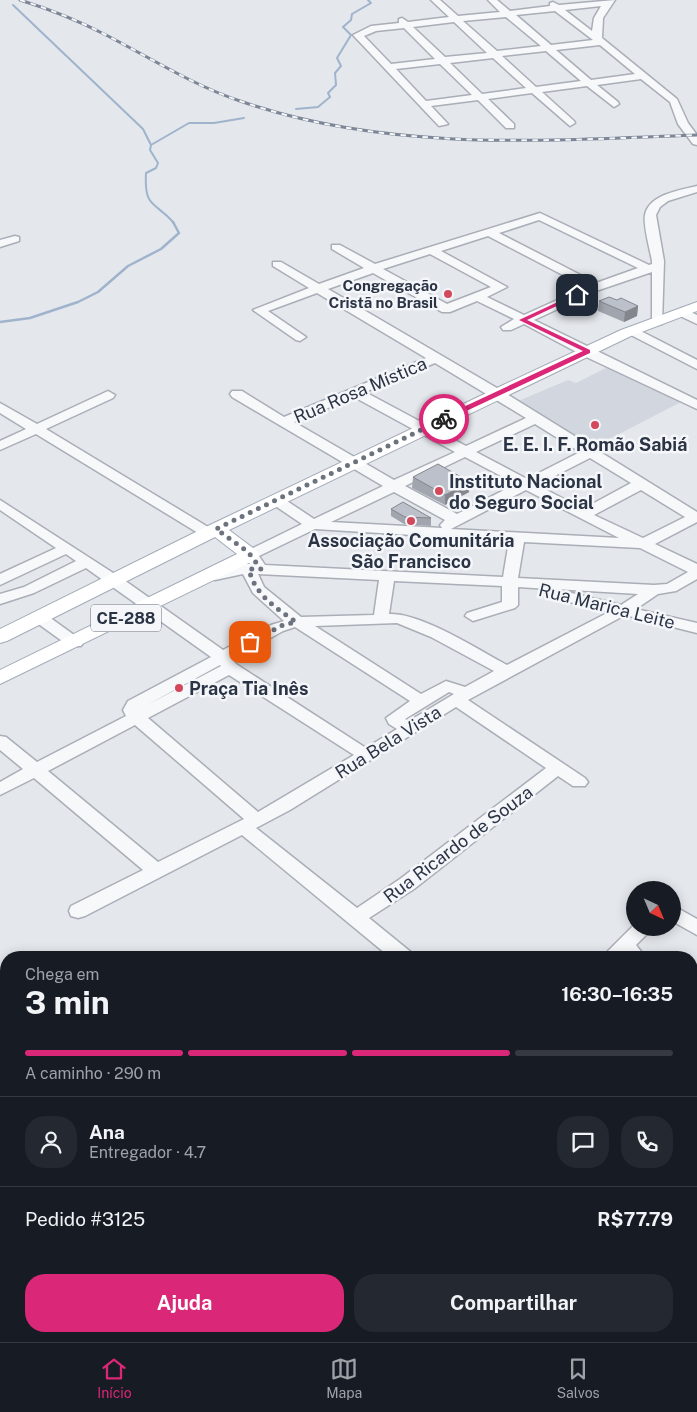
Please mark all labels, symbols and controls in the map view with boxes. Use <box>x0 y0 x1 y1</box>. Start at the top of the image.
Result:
pin <box>556 274 598 316</box>
place label: Congregação Cristã no Brasil <box>329 277 438 311</box>
icon: home <box>563 281 591 309</box>
marker: Congregação Cristã no Brasil <box>442 288 454 300</box>
street label: Rua Rosa Mística <box>290 352 430 428</box>
courier <box>419 394 469 444</box>
icon: bike <box>430 405 458 433</box>
marker: E. E. I. F. Romão Sabiá <box>589 419 601 431</box>
place label: E. E. I. F. Romão Sabiá <box>503 434 687 455</box>
place label: Instituto Nacional do Seguro Social <box>449 471 603 513</box>
marker: Instituto Nacional do Seguro Social <box>433 485 445 497</box>
marker: Associação Comunitária São Francisco <box>405 515 417 527</box>
place label: Associação Comunitária São Francisco <box>308 530 515 572</box>
street label: Rua Marica Leite <box>537 579 677 633</box>
road number: CE-288 <box>91 604 161 632</box>
pin <box>229 621 271 663</box>
icon: bag <box>236 628 264 656</box>
place label: Praça Tia Inês <box>189 678 308 699</box>
marker: Praça Tia Inês <box>173 682 185 694</box>
street label: Rua Bela Vista <box>331 701 445 783</box>
street label: Rua Ricardo de Souza <box>379 781 537 907</box>
north arrow <box>626 881 681 936</box>
map controls <box>626 881 681 936</box>
text: Chega em <box>25 965 99 984</box>
text: 16:30–16:35 <box>561 983 673 1005</box>
text: 3 min <box>25 984 110 1021</box>
text: A caminho · 290 m <box>25 1064 161 1083</box>
button: person <box>25 1116 77 1168</box>
button: chat <box>557 1116 609 1168</box>
button: phone <box>621 1116 673 1168</box>
text: Ana <box>89 1121 125 1143</box>
text: Entregador · 4.7 <box>89 1143 206 1162</box>
text: Pedido #3125 <box>25 1208 145 1230</box>
text: R$77.79 <box>597 1208 673 1230</box>
button: Ajuda <box>25 1274 344 1332</box>
button: Compartilhar <box>354 1274 673 1332</box>
tab: Início <box>97 1355 132 1401</box>
tab: Mapa <box>326 1355 362 1401</box>
tab: Salvos <box>557 1355 600 1401</box>

